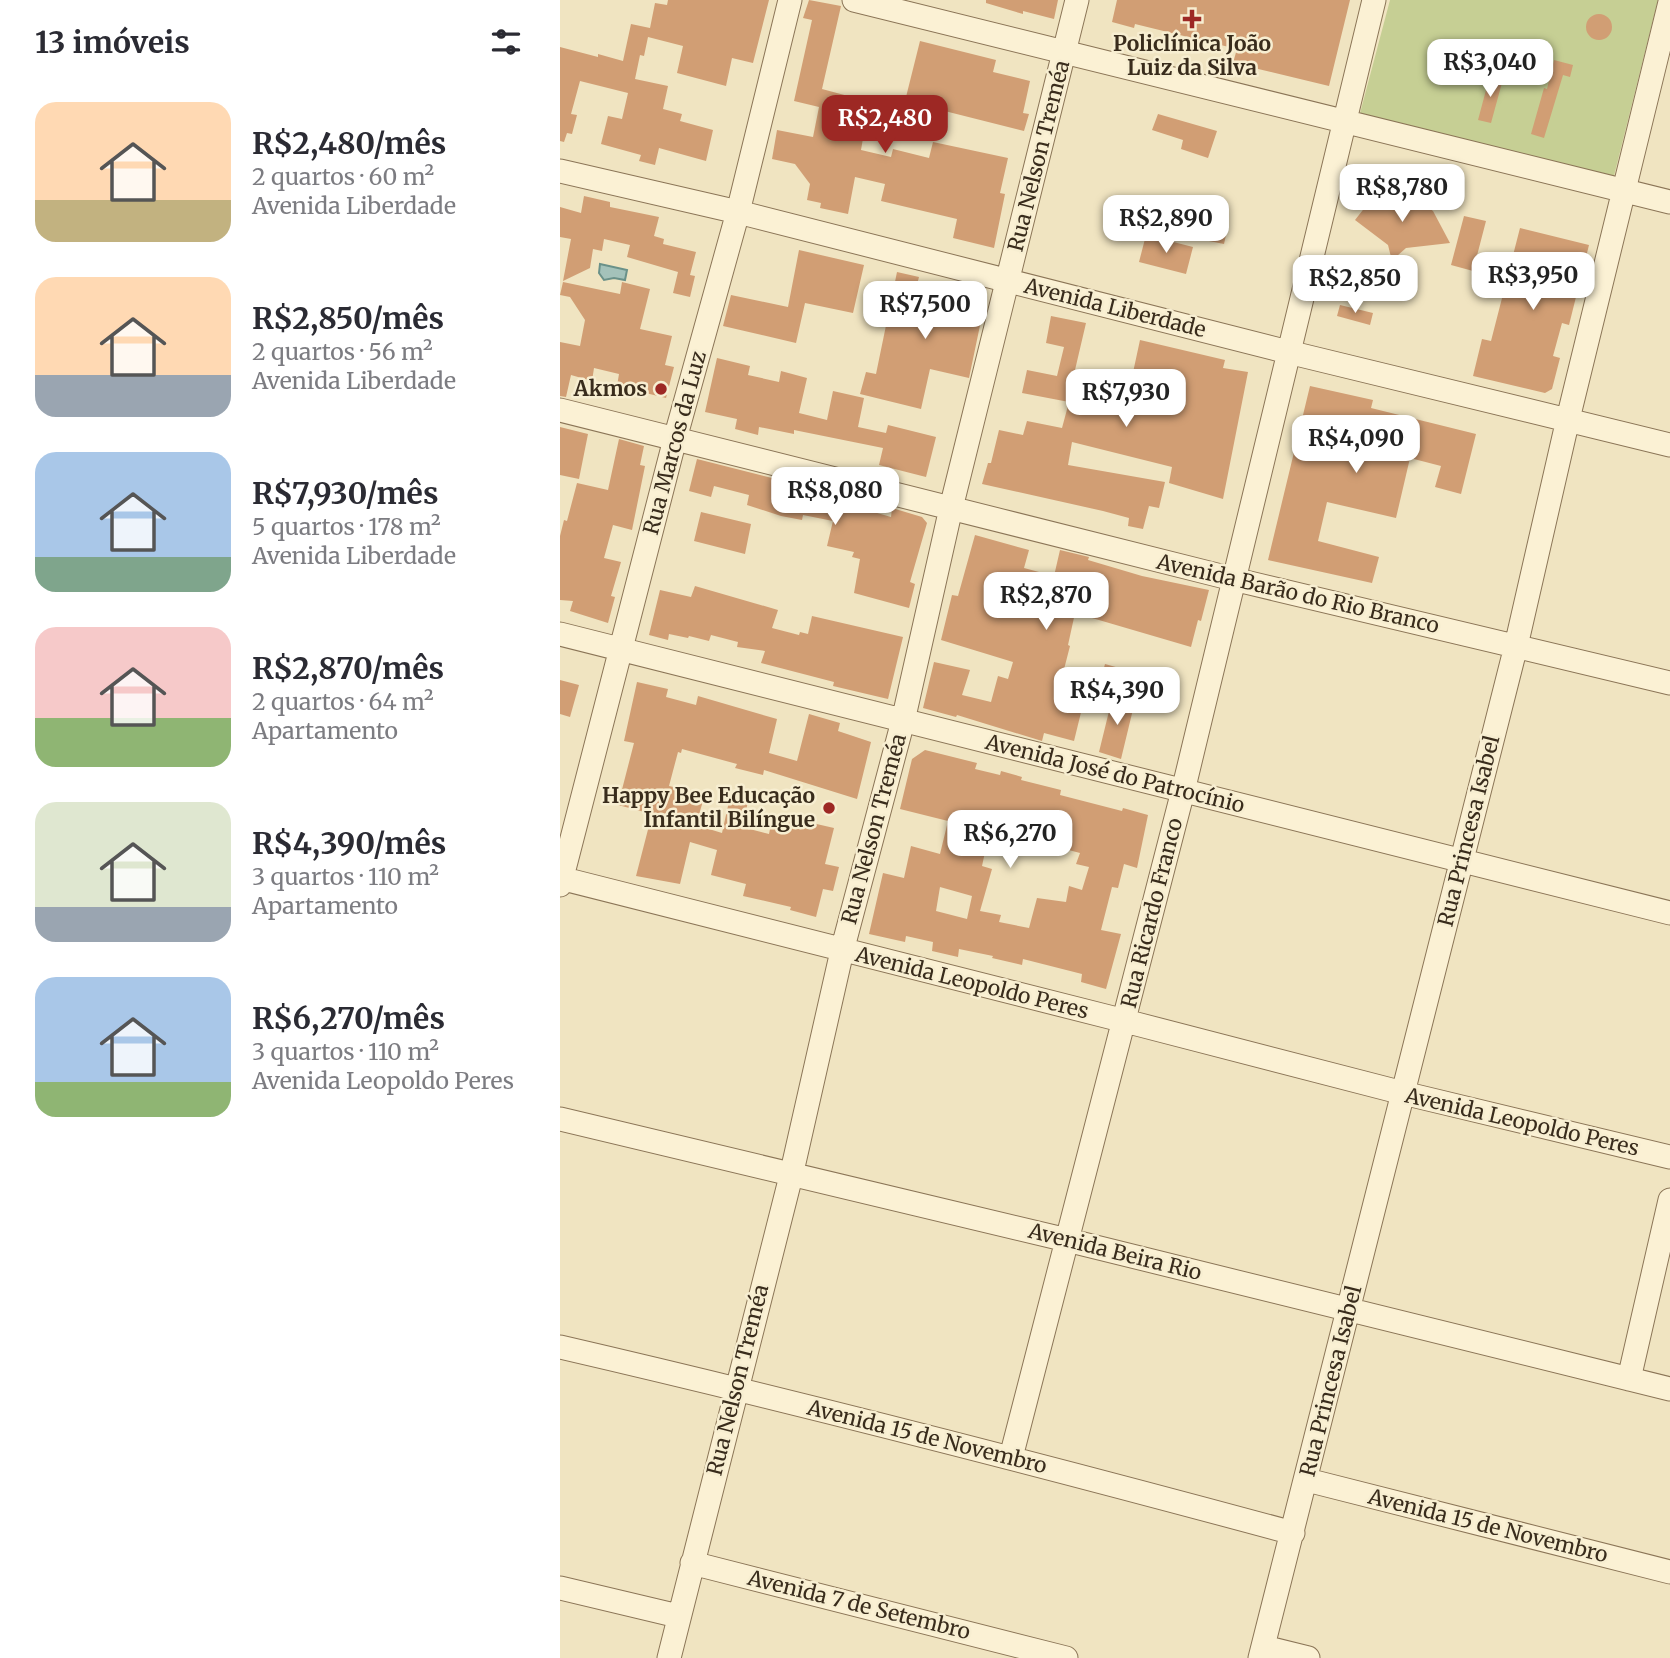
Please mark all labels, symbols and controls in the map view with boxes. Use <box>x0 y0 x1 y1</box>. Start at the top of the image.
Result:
marker: Policlínica João Luiz da Silva <box>1182 9 1202 29</box>
text: 13 imóveis <box>35 23 190 61</box>
icon: filters <box>487 23 525 61</box>
place label: Policlínica João Luiz da Silva <box>1113 30 1271 81</box>
pin: R$3,040 <box>1425 40 1555 99</box>
text: R$3,040 <box>1443 47 1537 76</box>
street label: Rua Nelson Treméa <box>1002 57 1075 254</box>
pin: R$2,480 <box>820 96 950 155</box>
text: R$2,480 <box>838 103 932 132</box>
text: R$2,480/mês <box>252 124 446 162</box>
icon: home <box>91 130 175 214</box>
text: 2 quartos · 60 m² <box>252 162 434 191</box>
pin: R$8,780 <box>1337 164 1467 224</box>
text: R$8,780 <box>1356 172 1448 201</box>
text: Avenida Liberdade <box>252 191 456 220</box>
pin: R$2,890 <box>1101 196 1231 255</box>
text: R$2,890 <box>1119 203 1213 232</box>
pin: R$3,950 <box>1468 252 1598 312</box>
pin: R$2,850 <box>1290 256 1420 315</box>
text: R$3,950 <box>1488 260 1578 289</box>
text: R$2,850 <box>1309 263 1401 292</box>
street label: Avenida Liberdade <box>1021 272 1209 343</box>
pin: R$7,500 <box>860 282 990 341</box>
text: R$7,500 <box>879 289 971 318</box>
text: R$2,850/mês <box>252 299 444 337</box>
icon: home <box>91 305 175 389</box>
text: 2 quartos · 56 m² <box>252 337 433 366</box>
street label: Rua Marcos da Luz <box>637 348 712 538</box>
text: Avenida Liberdade <box>252 366 456 395</box>
pin: R$7,930 <box>1061 370 1191 429</box>
place label: Akmos <box>573 375 647 402</box>
text: R$7,930 <box>1082 377 1170 406</box>
marker: Akmos <box>653 381 669 397</box>
pin: R$4,090 <box>1291 416 1421 475</box>
text: R$4,090 <box>1308 423 1404 452</box>
pin: R$8,080 <box>770 468 900 527</box>
text: R$7,930/mês <box>252 474 438 512</box>
text: R$8,080 <box>787 475 883 504</box>
icon: home <box>91 480 175 564</box>
text: 5 quartos · 178 m² <box>252 512 441 541</box>
text: Avenida Liberdade <box>252 541 456 570</box>
street label: Avenida Barão do Rio Branco <box>1153 548 1442 639</box>
pin: R$2,870 <box>981 572 1111 632</box>
text: R$2,870 <box>1000 580 1092 609</box>
text: R$2,870/mês <box>252 649 444 687</box>
icon: home <box>91 655 175 739</box>
pin: R$4,390 <box>1052 668 1182 727</box>
text: R$4,390 <box>1070 675 1164 704</box>
text: 2 quartos · 64 m² <box>252 687 434 716</box>
text: Apartamento <box>252 716 398 745</box>
street label: Avenida José do Patrocínio <box>982 728 1247 819</box>
street label: Rua Nelson Treméa <box>835 731 912 927</box>
street label: Rua Princesa Isabel <box>1432 732 1505 929</box>
place label: Happy Bee Educação Infantil Bilíngue <box>602 782 815 833</box>
marker: Happy Bee Educação Infantil Bilíngue <box>821 800 837 816</box>
pin: R$6,270 <box>945 810 1075 870</box>
street label: Rua Ricardo Franco <box>1115 815 1188 1011</box>
text: R$6,270 <box>963 818 1057 847</box>
text: R$4,390/mês <box>252 824 446 862</box>
icon: home <box>91 830 175 914</box>
text: 3 quartos · 110 m² <box>252 862 439 891</box>
text: Apartamento <box>252 891 398 920</box>
street label: Avenida Leopoldo Peres <box>852 940 1091 1025</box>
text: R$6,270/mês <box>252 999 445 1037</box>
icon: home <box>91 1005 175 1089</box>
text: 3 quartos · 110 m² <box>252 1037 439 1066</box>
text: Avenida Leopoldo Peres <box>252 1066 514 1095</box>
street label: Avenida Leopoldo Peres <box>1402 1081 1642 1162</box>
street label: Avenida Beira Rio <box>1025 1217 1204 1286</box>
street label: Rua Nelson Treméa <box>701 1281 774 1478</box>
street label: Rua Princesa Isabel <box>1294 1282 1367 1479</box>
street label: Avenida 15 de Novembro <box>804 1393 1050 1479</box>
street label: Avenida 15 de Novembro <box>1365 1482 1611 1568</box>
street label: Avenida 7 de Setembro <box>744 1564 973 1645</box>

